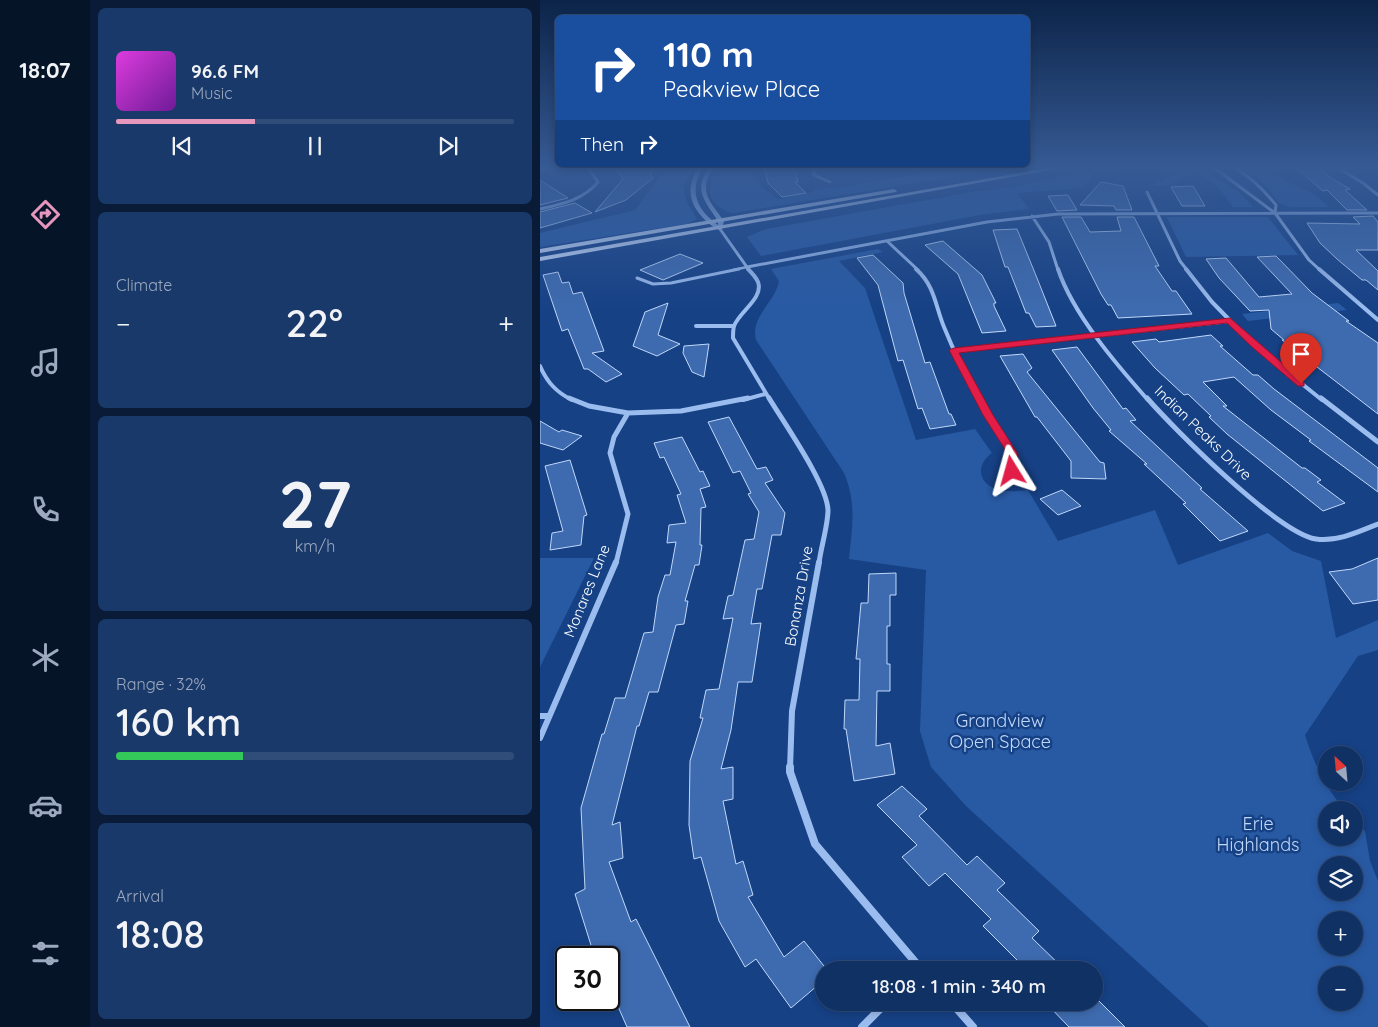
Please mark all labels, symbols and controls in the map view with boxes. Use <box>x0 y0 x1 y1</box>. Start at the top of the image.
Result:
text: 110 m <box>663 32 754 76</box>
icon: right <box>580 35 645 100</box>
text: 18:07 <box>19 56 71 84</box>
text: 96.6 FM <box>191 59 259 83</box>
text: Peakview Place <box>663 75 820 103</box>
text: Music <box>191 83 233 103</box>
icon: right <box>634 130 662 158</box>
icon: previous <box>168 132 196 160</box>
icon: pause <box>301 132 329 160</box>
icon: next <box>434 132 462 160</box>
text: Then <box>580 132 624 156</box>
icon: directions <box>28 197 63 232</box>
text: Climate <box>116 275 172 295</box>
text: 22° <box>286 299 343 347</box>
text: − <box>116 306 131 341</box>
text: + <box>498 306 514 341</box>
pin <box>1280 333 1322 384</box>
icon: arrive <box>1287 340 1315 368</box>
icon: music <box>28 345 63 380</box>
street label: Indian Peaks Drive <box>1151 381 1256 484</box>
position arrow <box>985 444 1037 496</box>
text: 27 <box>279 463 351 544</box>
icon: phone <box>28 492 63 527</box>
text: km/h <box>295 536 335 556</box>
street label: Monares Lane <box>559 542 614 640</box>
street label: Bonanza Drive <box>780 544 817 648</box>
icon: climate <box>28 640 63 675</box>
text: Range · 32% <box>116 674 206 694</box>
text: 160 km <box>116 698 241 746</box>
park label: Grandview Open Space <box>949 709 1051 753</box>
north arrow <box>1318 746 1362 791</box>
map controls <box>1318 746 1363 1011</box>
icon: car <box>28 788 63 823</box>
button: sound <box>1318 801 1363 846</box>
park label: Erie Highlands <box>1216 812 1300 856</box>
button: layers <box>1318 856 1363 901</box>
text: Arrival <box>116 886 164 906</box>
text: 18:08 <box>116 910 204 958</box>
button: + <box>1318 911 1363 956</box>
icon: filters <box>28 936 63 971</box>
speed limit sign: 30 <box>555 946 620 1011</box>
button: − <box>1318 966 1363 1011</box>
text: 18:08 · 1 min · 340 m <box>872 974 1046 998</box>

